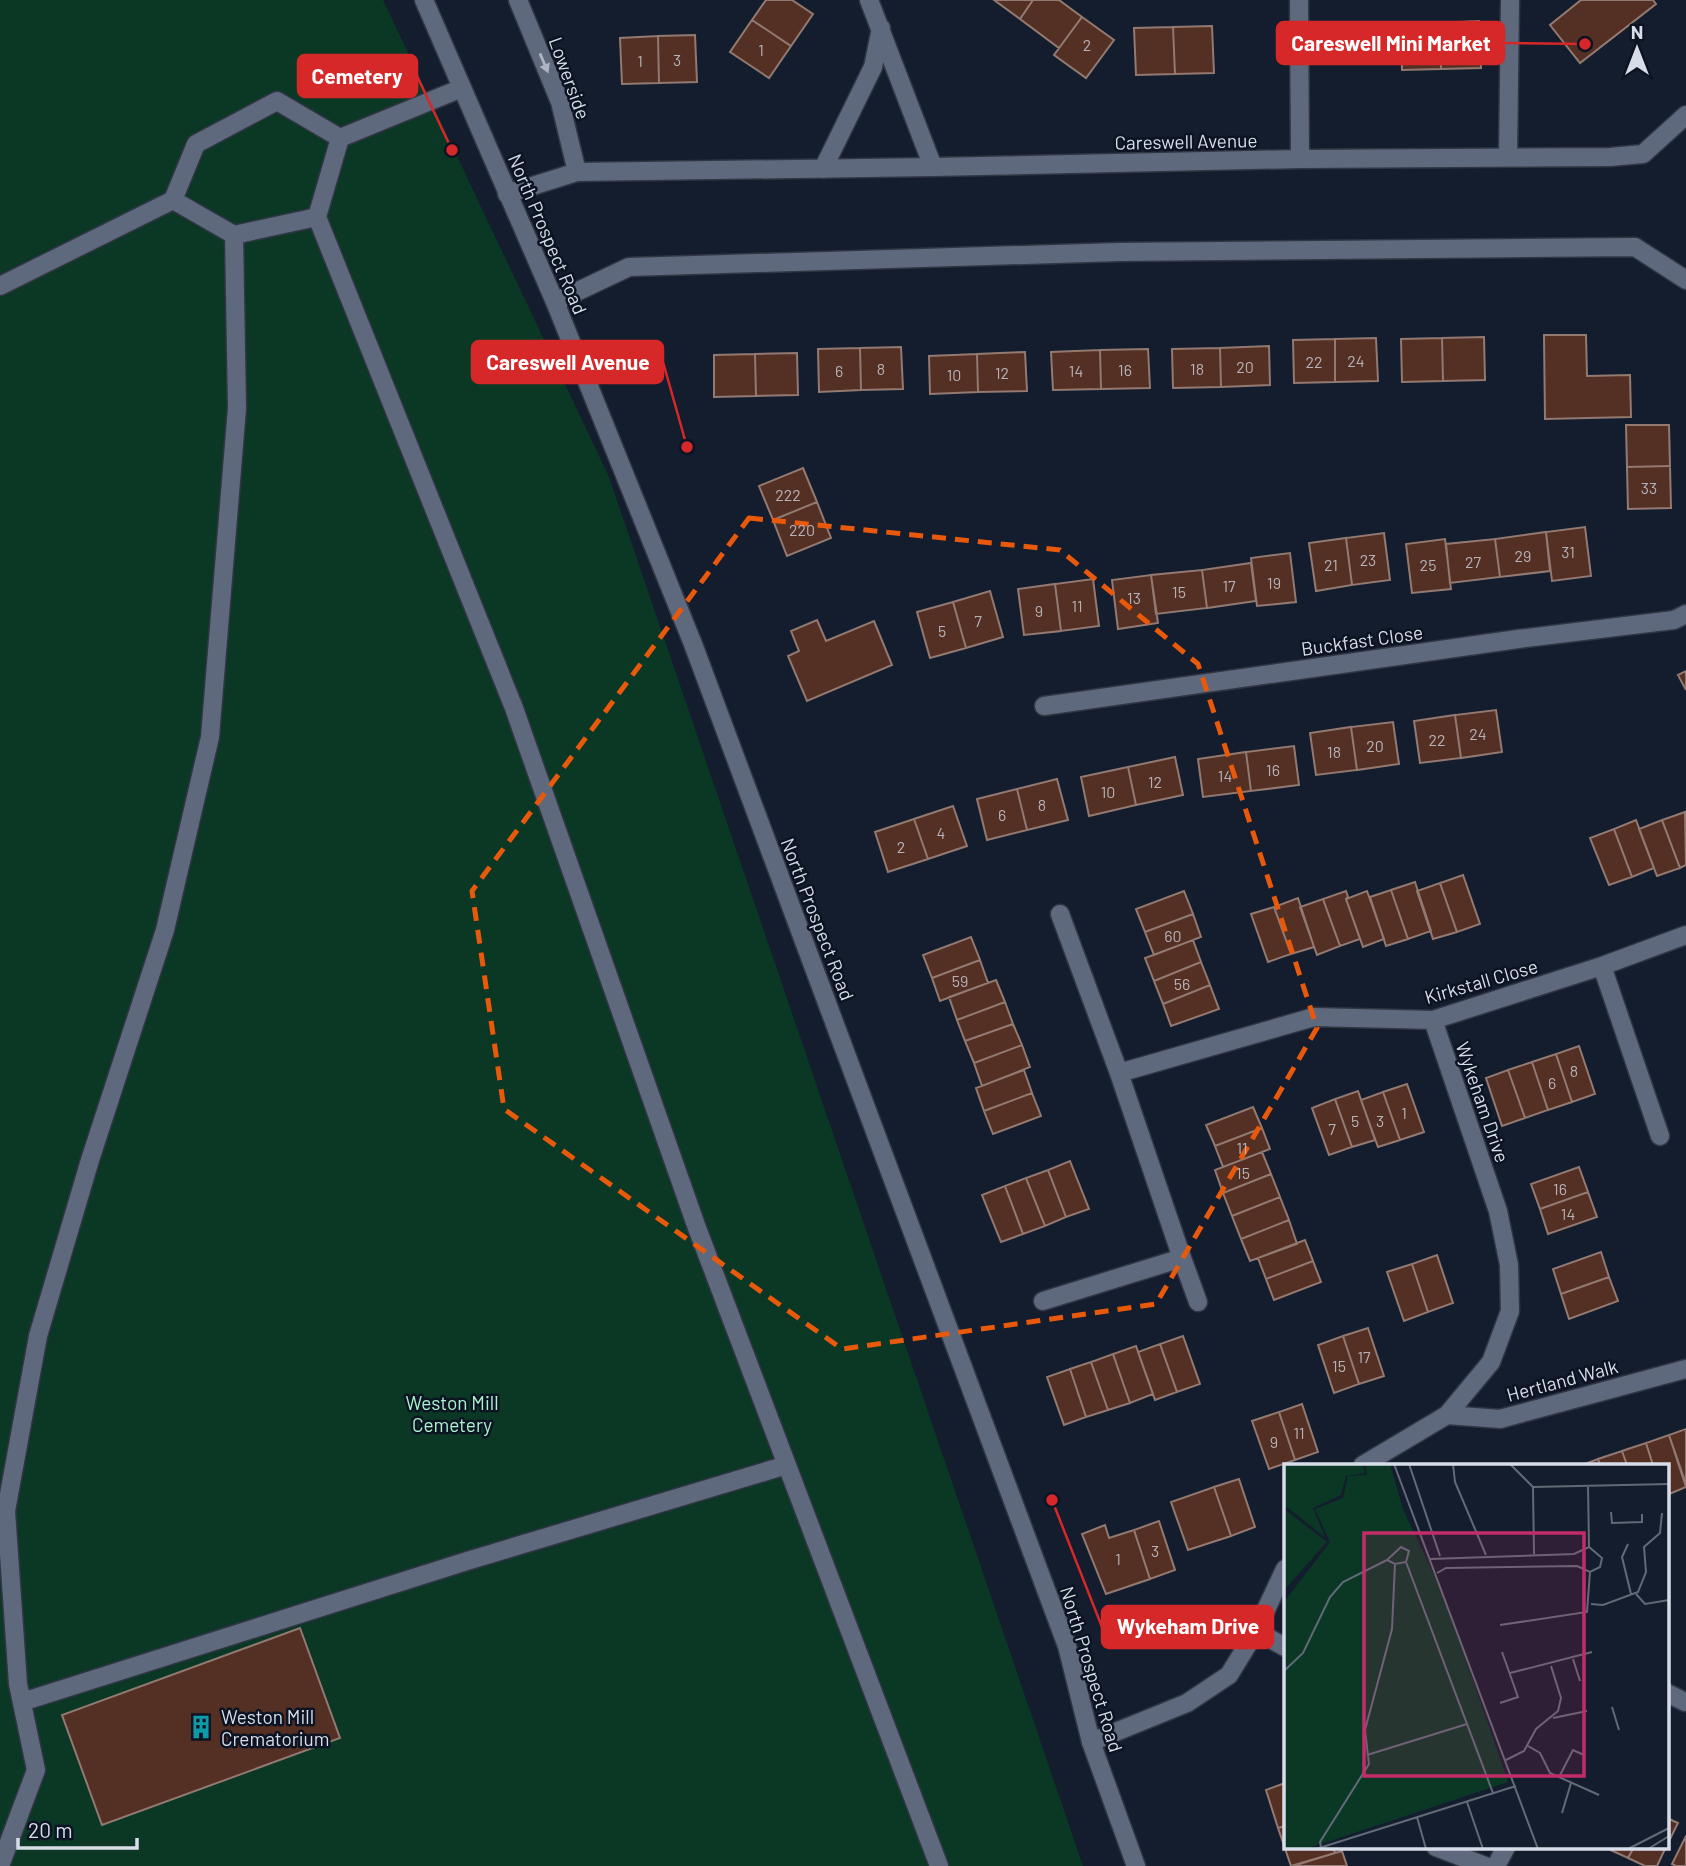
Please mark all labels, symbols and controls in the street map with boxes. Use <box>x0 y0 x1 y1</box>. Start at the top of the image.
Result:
north arrow <box>1602 14 1672 84</box>
text: N <box>1631 20 1643 43</box>
callout: Careswell Mini Market <box>1277 22 1504 64</box>
text: Careswell Mini Market <box>1291 30 1491 55</box>
street label: Lowerside <box>545 34 595 122</box>
house number: 2 <box>1083 35 1091 54</box>
house number: 1 <box>758 40 764 59</box>
house number: 3 <box>673 50 681 69</box>
house number: 1 <box>637 51 643 70</box>
one-way arrow <box>538 53 550 73</box>
callout: Cemetery <box>298 55 417 97</box>
text: Cemetery <box>311 63 403 88</box>
street label: Careswell Avenue <box>1114 128 1258 154</box>
street label: North Prospect Road <box>504 150 592 318</box>
callout: Careswell Avenue <box>472 341 663 383</box>
text: Careswell Avenue <box>486 349 650 374</box>
house number: 24 <box>1347 351 1365 370</box>
house number: 22 <box>1305 352 1323 371</box>
house number: 20 <box>1236 357 1254 376</box>
house number: 8 <box>877 359 885 378</box>
house number: 18 <box>1190 359 1204 378</box>
house number: 16 <box>1118 360 1132 379</box>
house number: 6 <box>835 361 843 380</box>
house number: 14 <box>1069 361 1083 380</box>
house number: 12 <box>995 363 1009 382</box>
house number: 10 <box>947 365 961 384</box>
house number: 33 <box>1641 478 1657 497</box>
house number: 222 <box>775 485 801 504</box>
house number: 220 <box>789 520 815 539</box>
house number: 31 <box>1561 542 1575 561</box>
house number: 29 <box>1515 546 1531 565</box>
house number: 23 <box>1360 550 1376 569</box>
house number: 27 <box>1465 552 1481 571</box>
house number: 21 <box>1324 555 1338 574</box>
house number: 25 <box>1420 555 1436 574</box>
house number: 19 <box>1267 573 1281 592</box>
house number: 17 <box>1222 576 1236 595</box>
house number: 15 <box>1172 582 1186 601</box>
house number: 13 <box>1127 588 1141 607</box>
house number: 11 <box>1071 596 1083 615</box>
house number: 9 <box>1035 601 1043 620</box>
house number: 7 <box>974 611 982 630</box>
street label: Buckfast Close <box>1300 620 1424 660</box>
house number: 5 <box>938 621 946 640</box>
house number: 24 <box>1469 724 1487 743</box>
house number: 22 <box>1428 730 1446 749</box>
house number: 20 <box>1366 736 1384 755</box>
house number: 18 <box>1327 742 1341 761</box>
house number: 16 <box>1266 760 1280 779</box>
house number: 14 <box>1218 766 1232 785</box>
house number: 12 <box>1148 772 1162 791</box>
house number: 10 <box>1101 782 1115 801</box>
house number: 8 <box>1038 795 1046 814</box>
house number: 6 <box>998 805 1006 824</box>
house number: 4 <box>937 823 945 842</box>
street label: North Prospect Road <box>776 835 860 1003</box>
house number: 2 <box>897 837 905 856</box>
house number: 60 <box>1164 926 1182 945</box>
street label: Kirkstall Close <box>1422 954 1540 1008</box>
house number: 59 <box>952 971 968 990</box>
house number: 56 <box>1174 974 1190 993</box>
street label: Wykeham Drive <box>1452 1039 1514 1165</box>
house number: 8 <box>1570 1061 1578 1080</box>
house number: 6 <box>1548 1073 1556 1092</box>
house number: 1 <box>1401 1103 1407 1122</box>
house number: 5 <box>1351 1111 1359 1130</box>
house number: 3 <box>1376 1111 1384 1130</box>
house number: 7 <box>1328 1119 1336 1138</box>
house number: 11 <box>1236 1138 1248 1157</box>
house number: 15 <box>1236 1163 1250 1182</box>
house number: 16 <box>1553 1179 1567 1198</box>
house number: 14 <box>1561 1204 1575 1223</box>
house number: 17 <box>1357 1347 1371 1366</box>
street label: Hertland Walk <box>1504 1354 1620 1406</box>
house number: 15 <box>1332 1356 1346 1375</box>
park label: Weston Mill Cemetery <box>405 1391 499 1436</box>
house number: 11 <box>1293 1423 1305 1442</box>
house number: 9 <box>1270 1432 1278 1451</box>
inset map <box>1284 1464 1668 1848</box>
house number: 3 <box>1151 1541 1159 1560</box>
house number: 1 <box>1115 1549 1121 1568</box>
street label: North Prospect Road <box>1056 1583 1128 1755</box>
callout: Wykeham Drive <box>1102 1606 1273 1648</box>
text: Wykeham Drive <box>1117 1613 1259 1638</box>
place label: Weston Mill Crematorium <box>221 1705 329 1750</box>
building icon: Weston Mill Crematorium <box>187 1713 215 1741</box>
scale bar <box>18 1806 136 1850</box>
text: 20 m <box>28 1817 73 1842</box>

